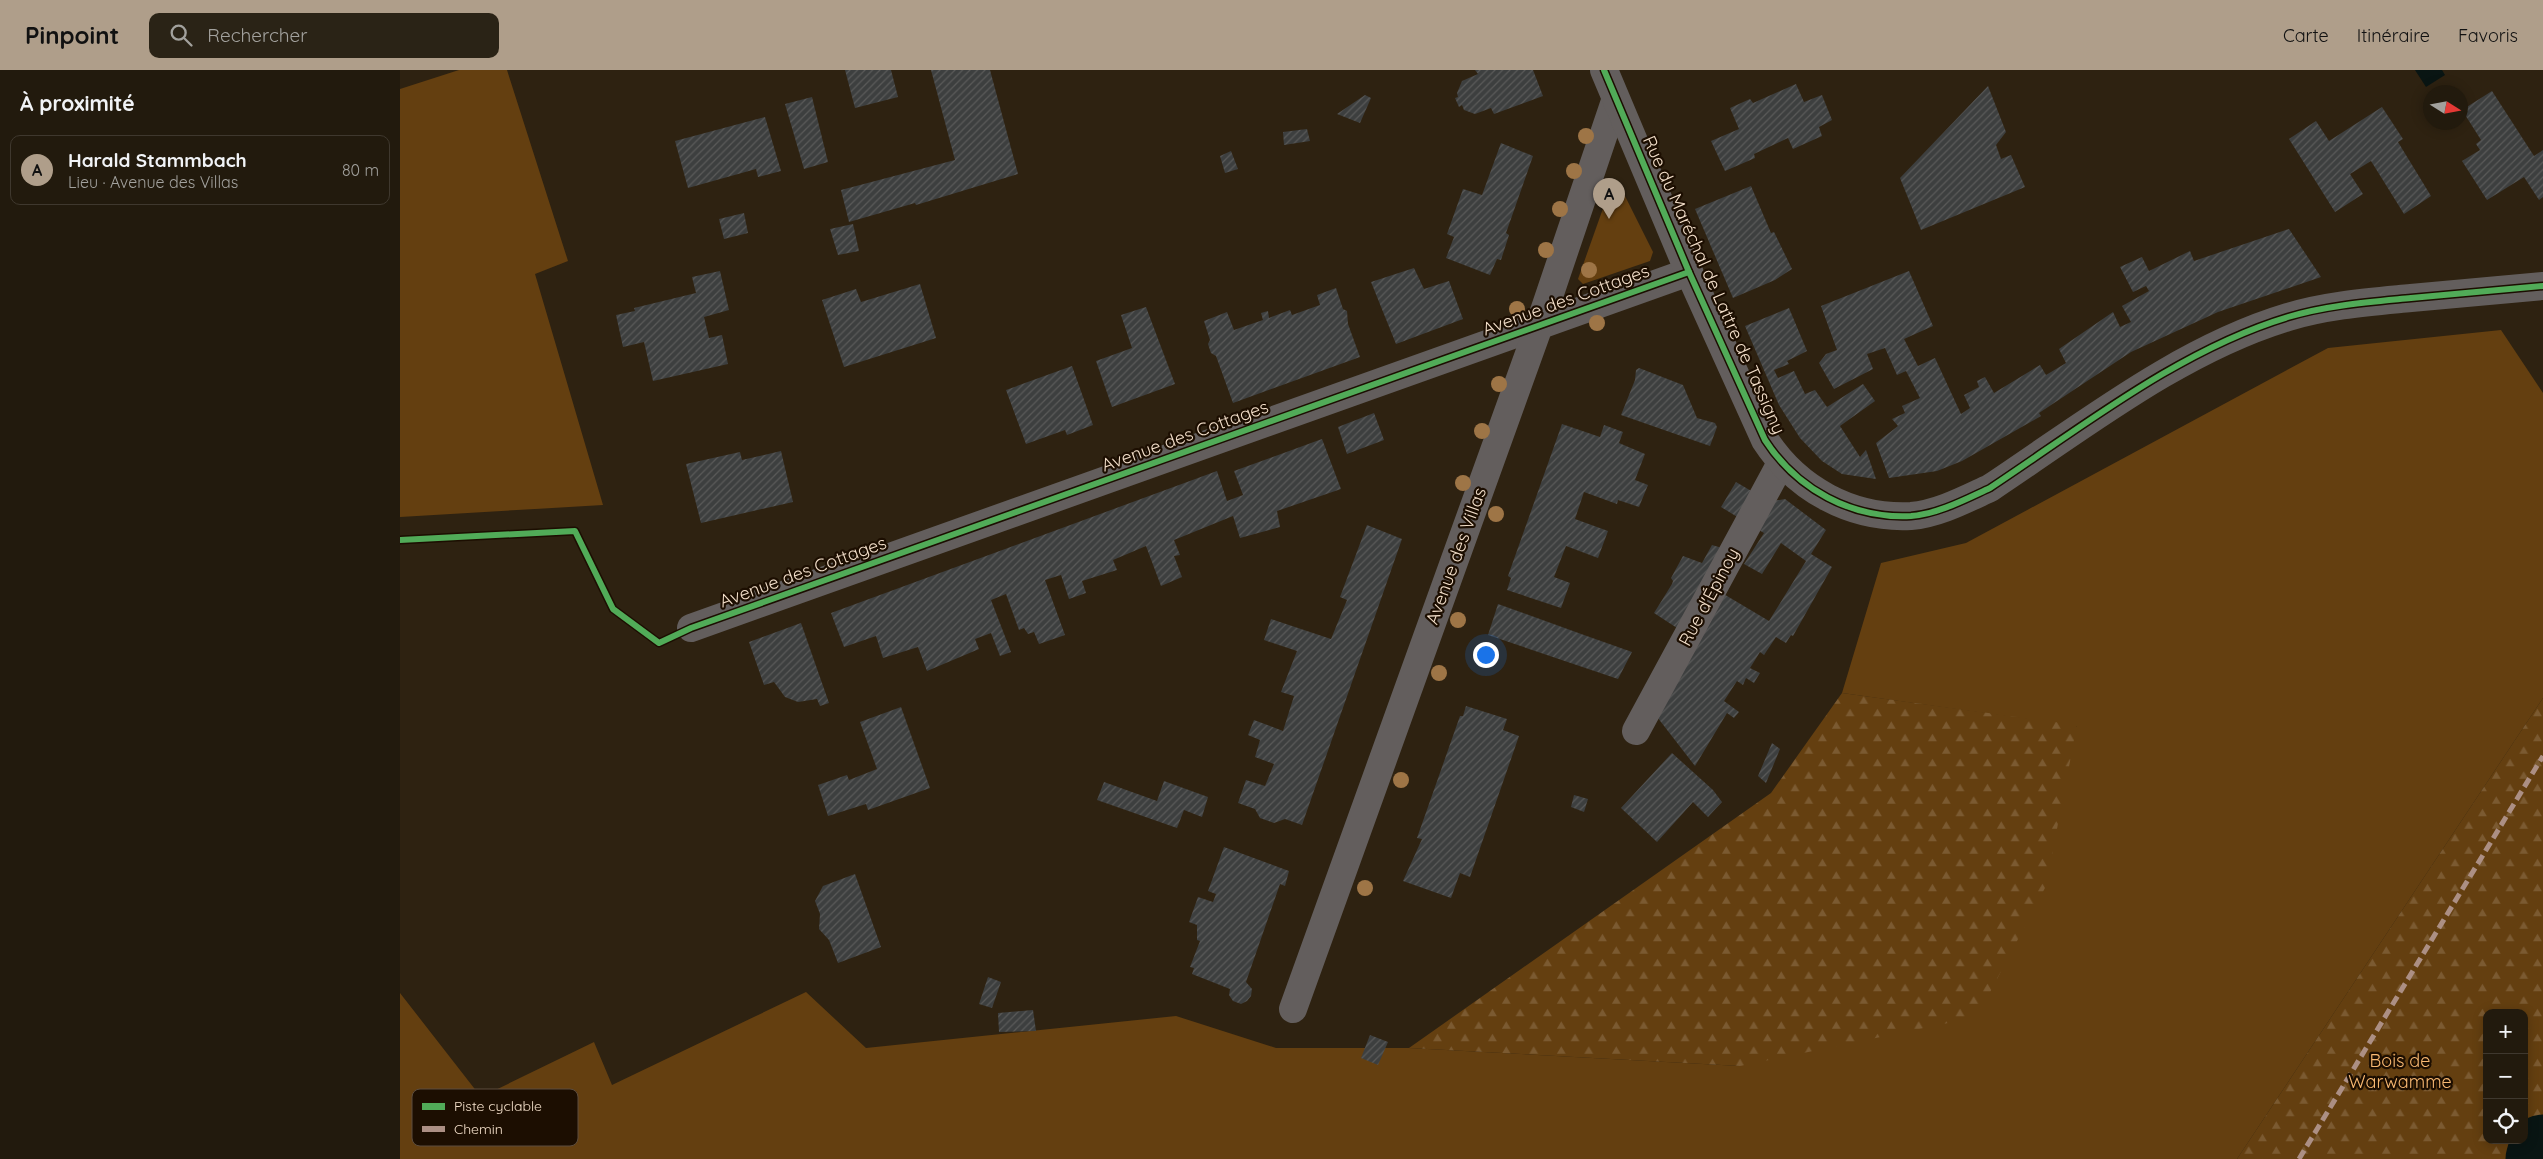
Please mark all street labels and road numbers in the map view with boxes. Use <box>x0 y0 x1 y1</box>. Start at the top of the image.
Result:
street label: Rue du Maréchal de Lattre de Tassigny <box>1638 132 1791 438</box>
street label: Avenue des Cottages <box>1479 259 1653 340</box>
street label: Avenue des Cottages <box>1098 395 1272 476</box>
street label: Avenue des Villas <box>1420 484 1491 628</box>
street label: Avenue des Cottages <box>716 531 890 612</box>
street label: Rue d'Épinoy <box>1673 544 1744 650</box>

